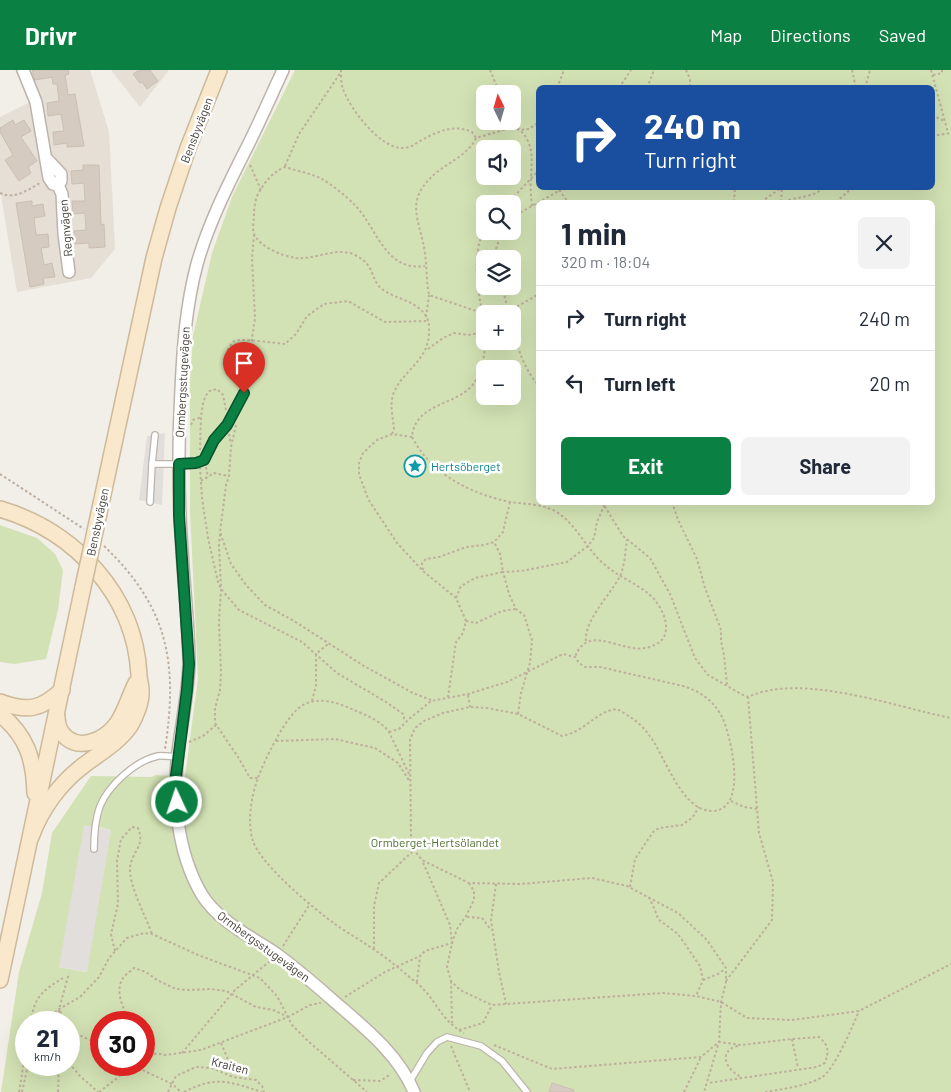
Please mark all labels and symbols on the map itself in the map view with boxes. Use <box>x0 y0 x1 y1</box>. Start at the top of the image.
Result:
north arrow <box>476 85 521 130</box>
street label: Bensbyvägen <box>177 95 215 165</box>
street label: Regnvägen <box>56 199 74 257</box>
street label: Ormbergsstugevägen <box>172 326 192 438</box>
pin <box>223 342 265 393</box>
place icon: Hertsöberget <box>403 454 427 478</box>
place label: Hertsöberget <box>431 459 501 473</box>
street label: Bensbyvägen <box>83 487 111 557</box>
position arrow <box>150 775 202 827</box>
park label: Ormberget-Hertsölandet <box>371 835 499 849</box>
street label: Ormbergsstugevägen <box>215 908 313 984</box>
speed limit sign: 30 <box>90 1011 155 1076</box>
street label: Kraiten <box>210 1054 250 1076</box>

